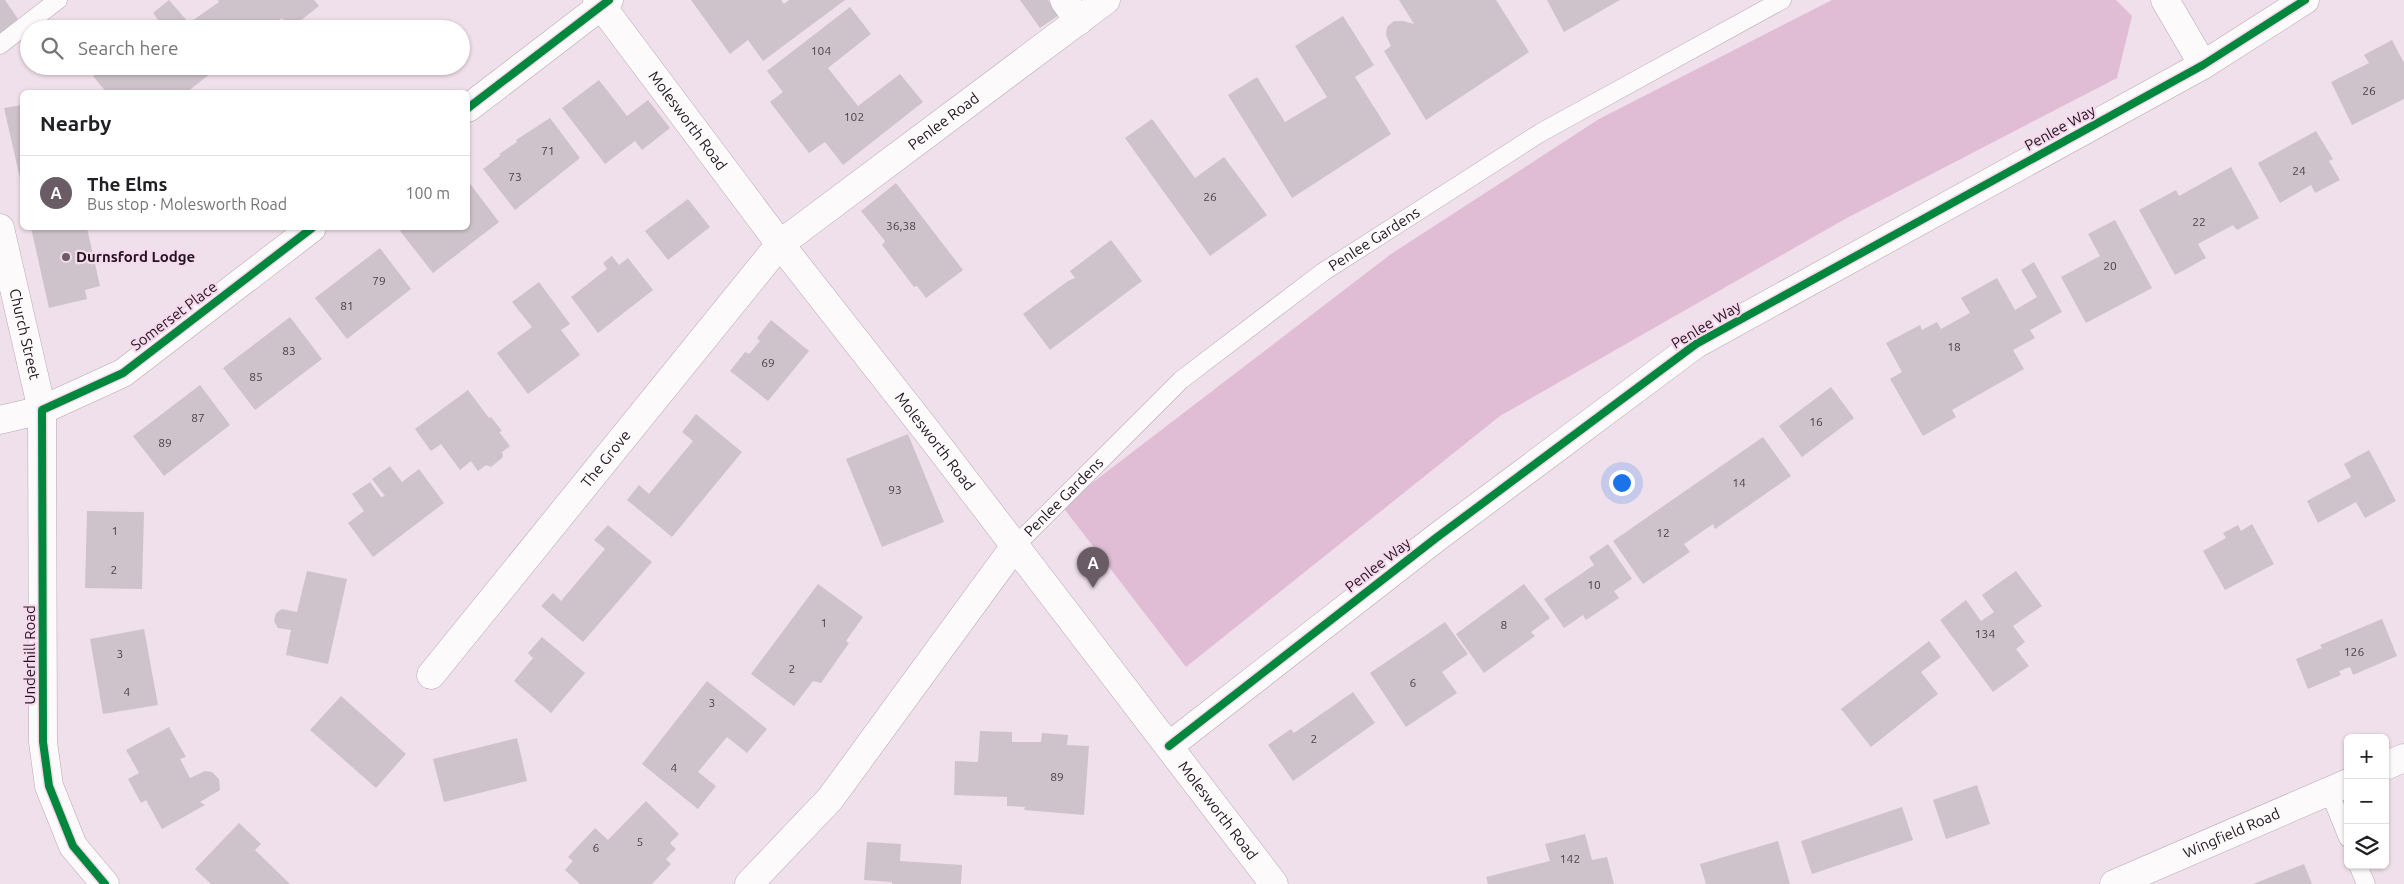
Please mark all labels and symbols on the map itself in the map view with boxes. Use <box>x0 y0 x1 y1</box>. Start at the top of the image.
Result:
house number: 104 <box>811 44 831 57</box>
street label: Molesworth Road <box>645 68 731 173</box>
house number: 26 <box>2362 84 2376 97</box>
street label: Penlee Road <box>905 89 982 153</box>
street label: Penlee Way <box>2022 101 2098 154</box>
house number: 102 <box>844 110 864 123</box>
house number: 71 <box>541 144 555 157</box>
house number: 24 <box>2292 164 2306 177</box>
house number: 73 <box>508 170 522 183</box>
house number: 26 <box>1203 190 1217 203</box>
street label: Penlee Gardens <box>1325 203 1423 274</box>
house number: 22 <box>2192 215 2206 228</box>
house number: 36,38 <box>886 219 916 232</box>
place label: Durnsford Lodge <box>76 248 195 265</box>
marker: Durnsford Lodge <box>60 251 72 263</box>
house number: 20 <box>2103 259 2117 272</box>
house number: 79 <box>372 274 386 287</box>
street label: Somerset Place <box>127 278 220 354</box>
street label: Church Street <box>6 287 44 381</box>
street label: Penlee Way <box>1668 297 1744 352</box>
house number: 81 <box>340 299 354 312</box>
house number: 18 <box>1947 340 1961 353</box>
house number: 83 <box>282 344 296 357</box>
house number: 69 <box>761 356 775 369</box>
house number: 85 <box>249 370 263 383</box>
street label: Molesworth Road <box>892 389 978 494</box>
house number: 87 <box>191 411 205 424</box>
house number: 16 <box>1809 415 1823 428</box>
street label: The Grove <box>577 427 634 491</box>
house number: 89 <box>158 436 172 449</box>
street label: Penlee Gardens <box>1020 454 1107 540</box>
your location <box>1609 470 1635 496</box>
house number: 14 <box>1732 476 1746 489</box>
house number: 93 <box>888 483 902 496</box>
house number: 1 <box>112 524 118 537</box>
house number: 12 <box>1656 526 1670 539</box>
street label: Penlee Way <box>1342 534 1414 595</box>
pin: A <box>1077 547 1109 588</box>
house number: 2 <box>111 563 117 576</box>
house number: 10 <box>1587 578 1601 591</box>
street label: Underhill Road <box>21 605 38 705</box>
house number: 1 <box>821 616 827 629</box>
house number: 8 <box>1501 618 1508 631</box>
house number: 134 <box>1975 627 1995 640</box>
house number: 126 <box>2344 645 2364 658</box>
house number: 3 <box>117 647 123 660</box>
house number: 2 <box>789 662 795 675</box>
house number: 6 <box>1410 676 1417 689</box>
house number: 4 <box>124 685 131 698</box>
house number: 3 <box>709 696 715 709</box>
house number: 2 <box>1311 732 1317 745</box>
street label: Molesworth Road <box>1175 758 1261 863</box>
house number: 4 <box>671 761 678 774</box>
house number: 89 <box>1050 770 1064 783</box>
street label: Wingfield Road <box>2180 805 2282 861</box>
house number: 5 <box>637 835 643 848</box>
house number: 6 <box>593 841 600 854</box>
house number: 142 <box>1560 852 1580 865</box>

